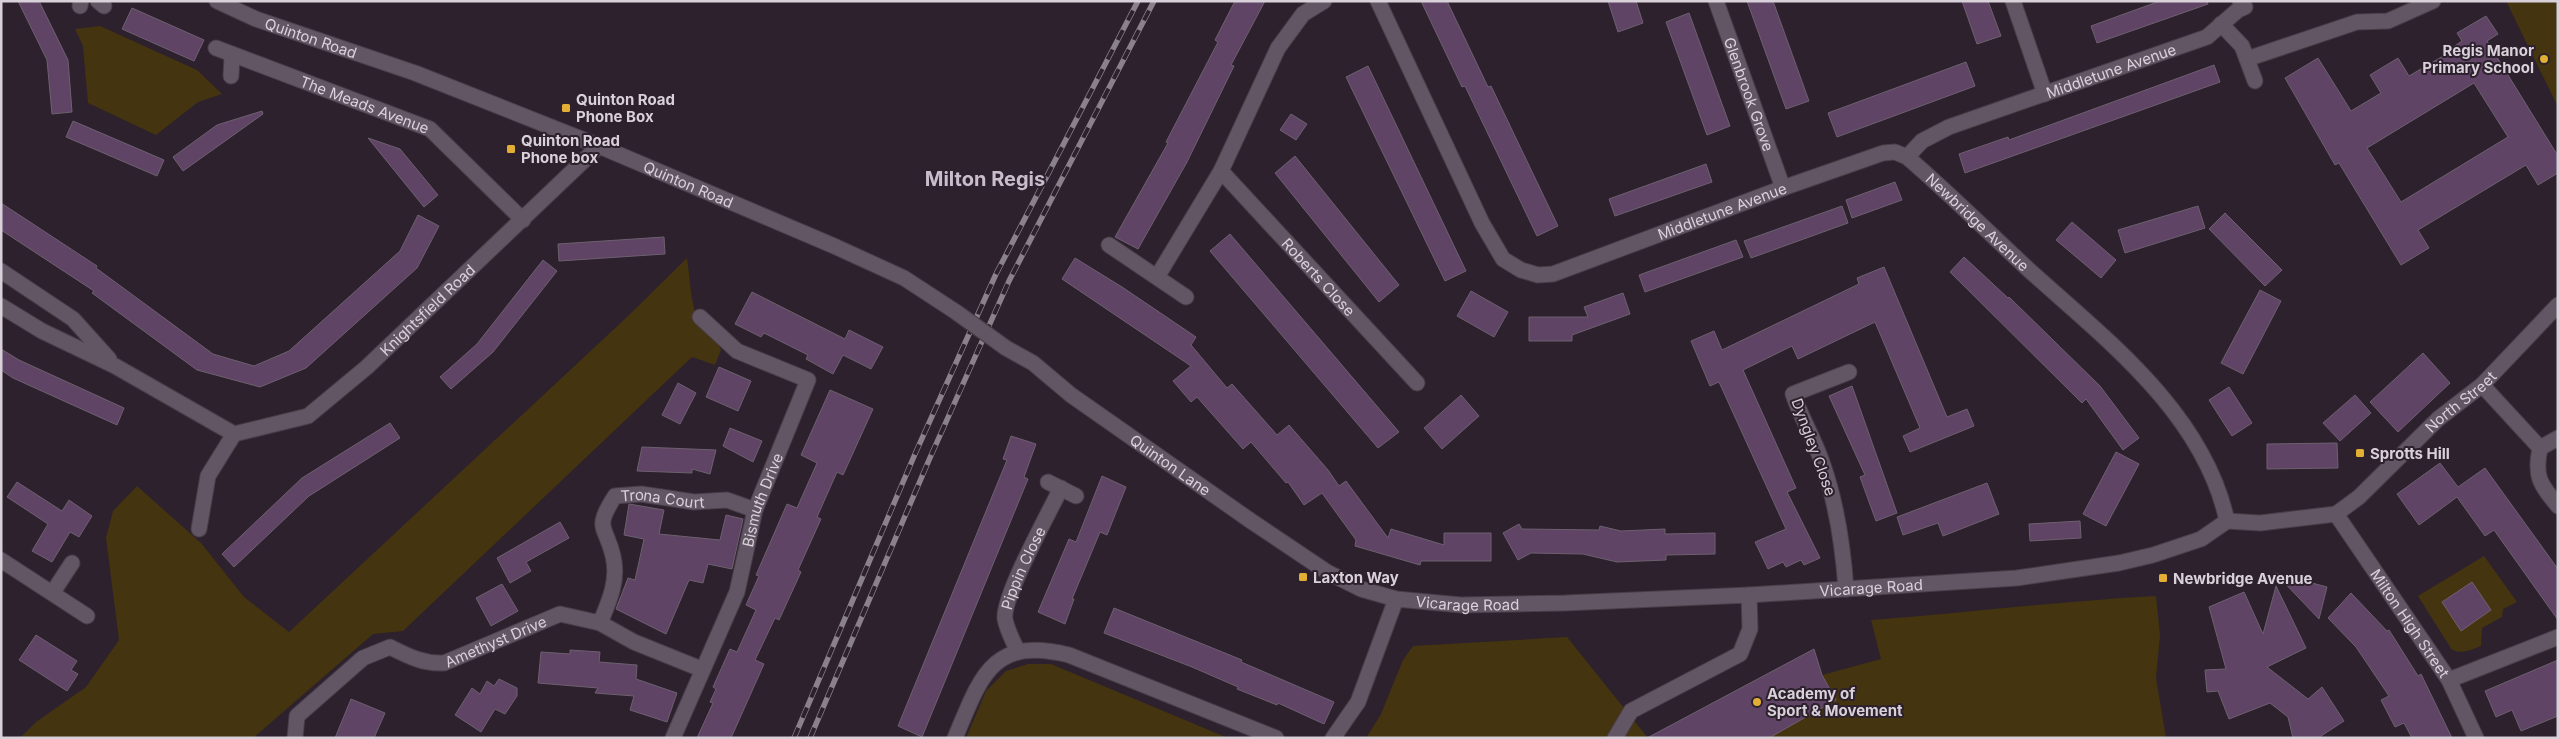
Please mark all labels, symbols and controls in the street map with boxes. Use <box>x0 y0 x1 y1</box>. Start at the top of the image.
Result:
street label: Quinton Road <box>262 13 359 62</box>
street label: Glenbrook Grove <box>1720 35 1779 154</box>
street label: Middletune Avenue <box>2043 39 2178 102</box>
place label: Regis Manor Primary School <box>2422 41 2534 77</box>
marker: Regis Manor Primary School <box>2538 53 2550 65</box>
street label: The Meads Avenue <box>298 71 432 137</box>
place label: Quinton Road Phone Box <box>576 90 675 126</box>
marker: Quinton Road Phone Box <box>560 102 572 114</box>
place label: Quinton Road Phone box <box>521 131 620 167</box>
marker: Quinton Road Phone box <box>505 143 517 155</box>
street label: Quinton Road <box>641 157 736 212</box>
district label: Milton Regis <box>925 167 1045 191</box>
street label: Newbridge Avenue <box>1922 169 2033 275</box>
street label: Middletune Avenue <box>1655 178 1789 244</box>
street label: Roberts Close <box>1278 234 1359 320</box>
street label: Knightsfield Road <box>376 260 479 359</box>
street label: North Street <box>2421 367 2500 436</box>
street label: Dyngley Close <box>1788 396 1840 498</box>
street label: Quinton Lane <box>1126 430 1215 499</box>
place label: Sprotts Hill <box>2370 444 2450 463</box>
marker: Sprotts Hill <box>2354 447 2366 459</box>
street label: Bismuth Drive <box>738 450 787 549</box>
street label: Trona Court <box>620 484 705 512</box>
street label: Pippin Close <box>997 523 1049 612</box>
street label: Milton High Street <box>2367 565 2454 681</box>
place label: Laxton Way <box>1313 568 1399 587</box>
place label: Newbridge Avenue <box>2173 569 2313 588</box>
marker: Laxton Way <box>1297 571 1309 583</box>
marker: Newbridge Avenue <box>2157 572 2169 584</box>
street label: Vicarage Road <box>1819 574 1923 600</box>
street label: Vicarage Road <box>1415 591 1519 614</box>
street label: Amethyst Drive <box>442 611 549 671</box>
place label: Academy of Sport & Movement <box>1767 684 1903 720</box>
marker: Academy of Sport & Movement <box>1751 696 1763 708</box>

